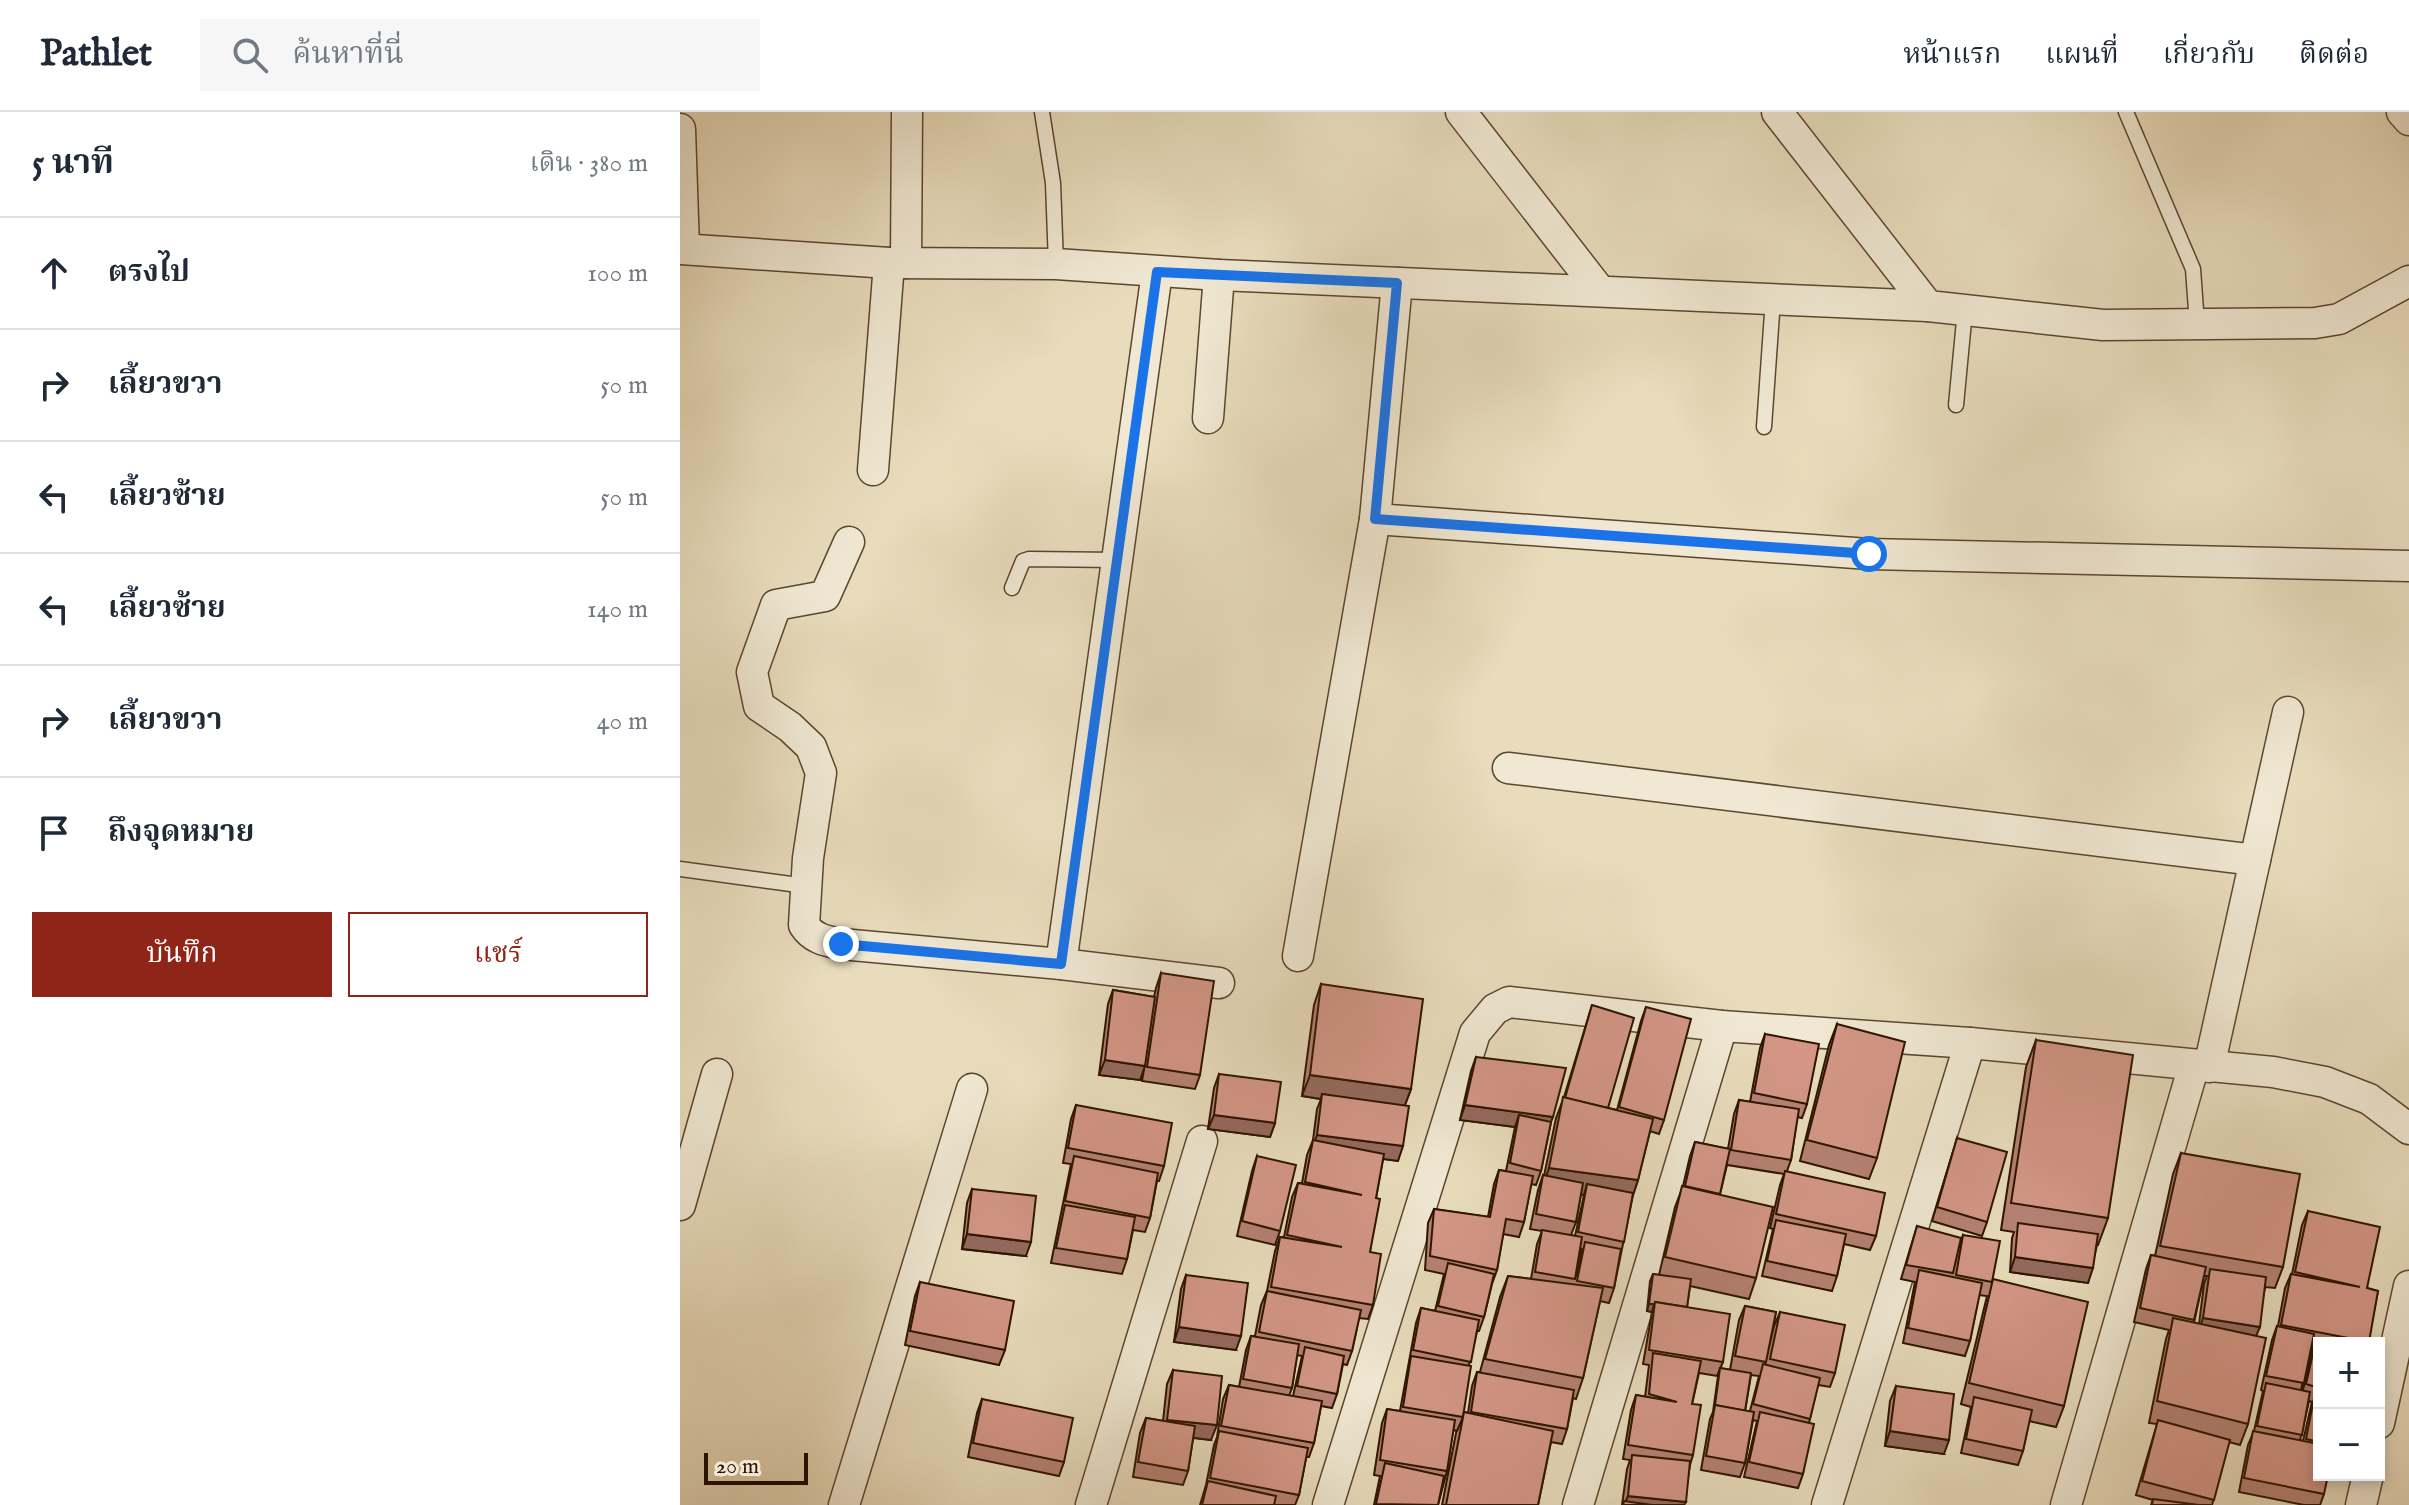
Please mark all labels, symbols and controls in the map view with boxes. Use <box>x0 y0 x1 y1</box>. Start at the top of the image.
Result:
search box <box>200 19 760 91</box>
text: Pathlet <box>40 31 152 79</box>
icon: search <box>228 33 272 77</box>
text: ค้นหาที่นี่ <box>292 36 404 74</box>
text: หน้าแรก <box>1903 38 2001 73</box>
text: แผนที่ <box>2045 38 2119 73</box>
text: เกี่ยวกับ <box>2163 38 2255 73</box>
text: ติดต่อ <box>2299 38 2369 73</box>
text: 5 นาที <box>32 142 114 185</box>
text: เดิน · 380 m <box>530 147 648 180</box>
icon: ahead <box>32 251 76 295</box>
text: ตรงไป <box>108 254 190 292</box>
text: 100 m <box>587 257 648 290</box>
icon: right <box>32 363 76 407</box>
text: เลี้ยวขวา <box>108 366 222 404</box>
text: 50 m <box>600 369 648 402</box>
icon: left <box>32 475 76 519</box>
text: เลี้ยวซ้าย <box>108 478 226 516</box>
text: 50 m <box>600 481 648 514</box>
route start <box>1851 536 1887 572</box>
icon: left <box>32 587 76 631</box>
text: เลี้ยวซ้าย <box>108 590 226 628</box>
text: 140 m <box>587 593 648 626</box>
icon: right <box>32 699 76 743</box>
text: เลี้ยวขวา <box>108 702 222 740</box>
text: 40 m <box>597 705 648 738</box>
icon: arrive <box>32 811 76 855</box>
text: ถึงจุดหมาย <box>108 814 254 852</box>
button: บันทึก <box>32 912 332 997</box>
button: แชร์ <box>348 912 648 997</box>
route end <box>823 926 859 962</box>
map controls <box>2313 1337 2385 1481</box>
button: + <box>2313 1337 2385 1409</box>
button: − <box>2313 1409 2385 1481</box>
scale bar <box>704 1449 808 1485</box>
text: 20 m <box>716 1453 759 1481</box>

